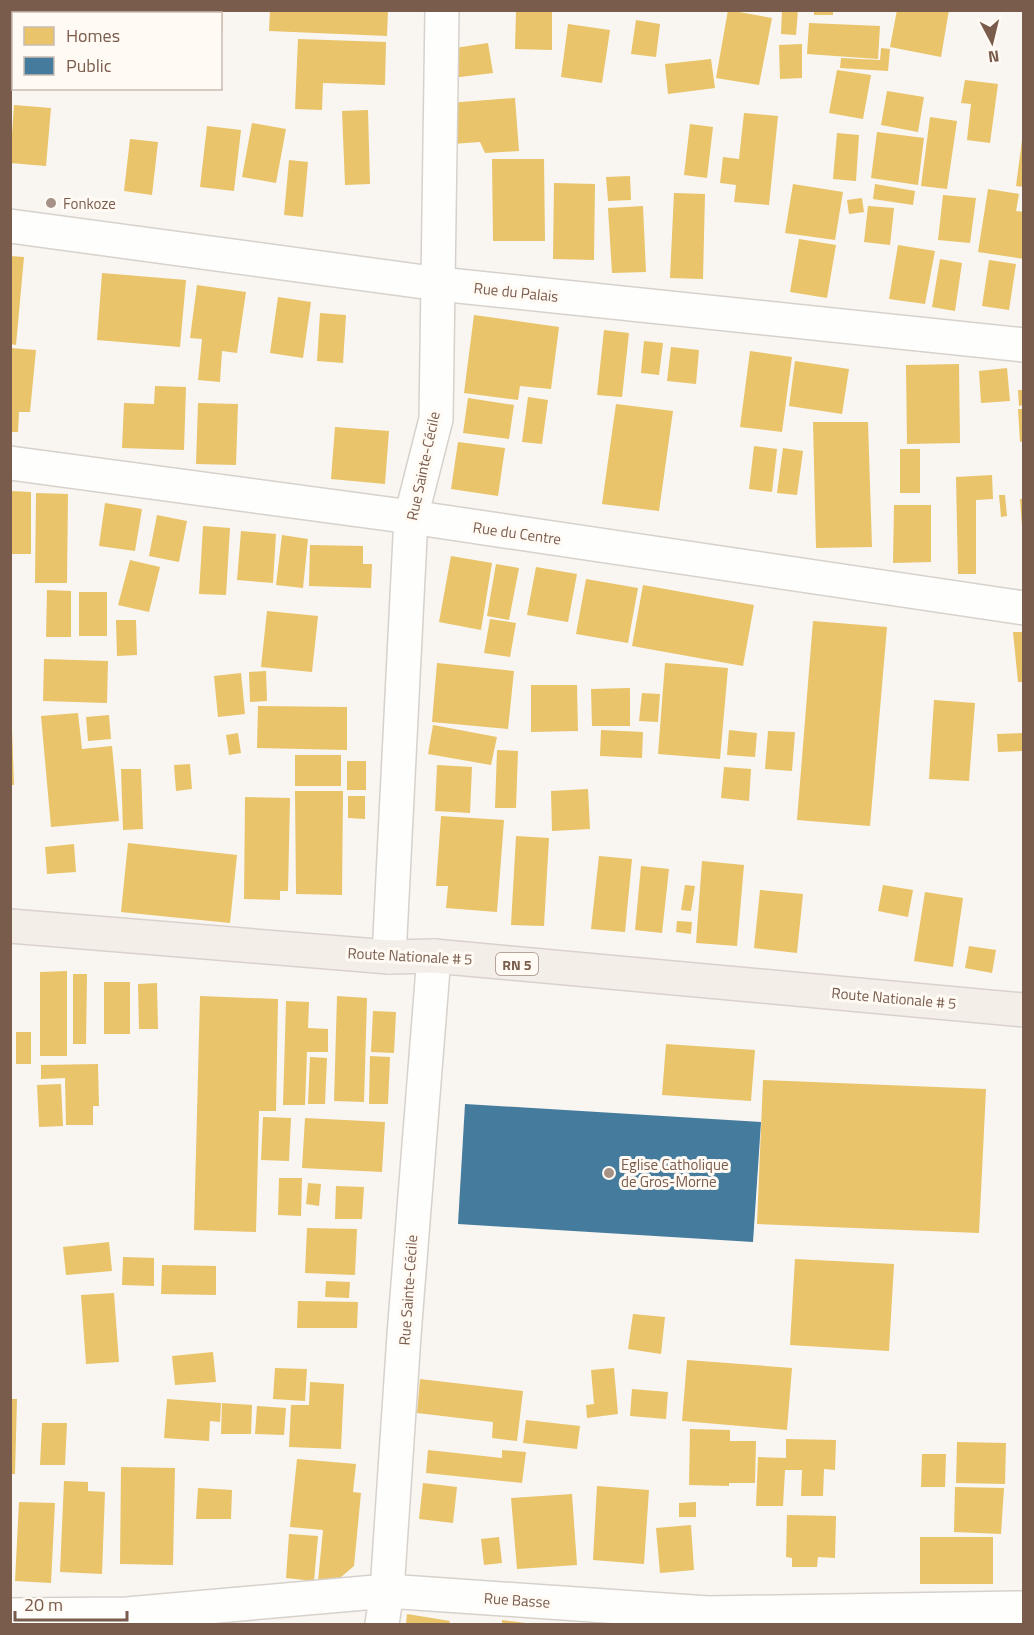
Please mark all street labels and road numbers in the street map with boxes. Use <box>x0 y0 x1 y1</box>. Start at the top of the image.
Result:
street label: Rue du Palais <box>473 276 559 308</box>
street label: Rue Sainte-Cécile <box>400 409 446 523</box>
street label: Rue du Centre <box>471 515 563 551</box>
street label: Route Nationale # 5 <box>347 941 473 971</box>
road number: RN 5 <box>496 953 538 975</box>
street label: Route Nationale # 5 <box>831 981 957 1015</box>
street label: Rue Sainte-Cécile <box>393 1234 423 1346</box>
street label: Rue Basse <box>483 1586 551 1614</box>

